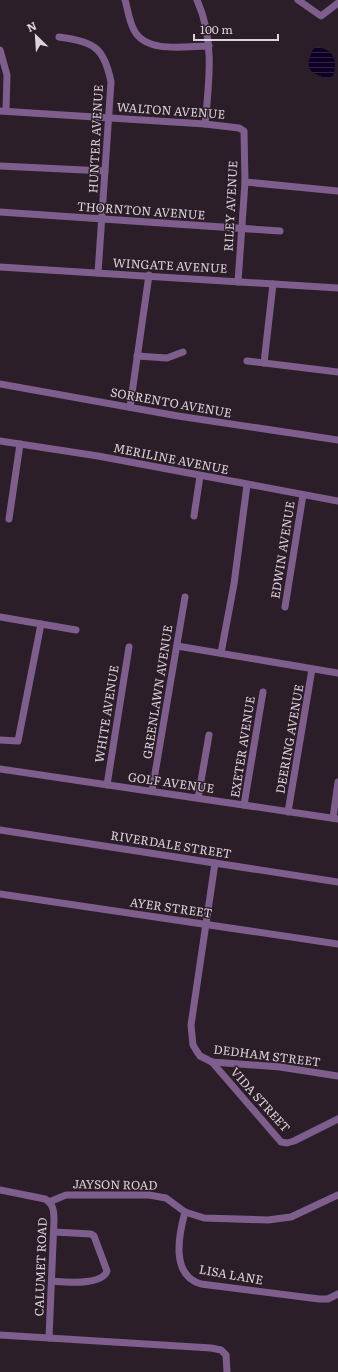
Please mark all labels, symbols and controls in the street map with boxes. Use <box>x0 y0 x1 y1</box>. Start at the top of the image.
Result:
north arrow <box>16 16 56 56</box>
scale bar <box>194 16 278 42</box>
text: N <box>24 17 39 35</box>
text: 100 m <box>200 20 233 38</box>
street label: HUNTER AVENUE <box>83 84 107 194</box>
street label: WALTON AVENUE <box>116 97 226 123</box>
street label: RILEY AVENUE <box>219 160 241 252</box>
street label: THORNTON AVENUE <box>76 197 206 223</box>
street label: WINGATE AVENUE <box>112 253 228 277</box>
street label: SORRENTO AVENUE <box>109 382 234 422</box>
street label: MERILINE AVENUE <box>112 438 231 478</box>
street label: EDWIN AVENUE <box>265 499 299 600</box>
street label: GREENLAWN AVENUE <box>138 623 177 760</box>
street label: WHITE AVENUE <box>89 664 123 764</box>
street label: DEERING AVENUE <box>271 682 308 795</box>
street label: EXETER AVENUE <box>225 695 259 799</box>
street label: GOLF AVENUE <box>127 767 216 797</box>
street label: RIVERDALE STREET <box>109 826 233 862</box>
street label: AYER STREET <box>129 892 214 922</box>
street label: DEDHAM STREET <box>213 1040 322 1071</box>
street label: VIDA STREET <box>227 1063 295 1136</box>
street label: JAYSON ROAD <box>72 1174 158 1194</box>
street label: CALUMET ROAD <box>29 1217 51 1317</box>
street label: LISA LANE <box>198 1260 265 1289</box>

